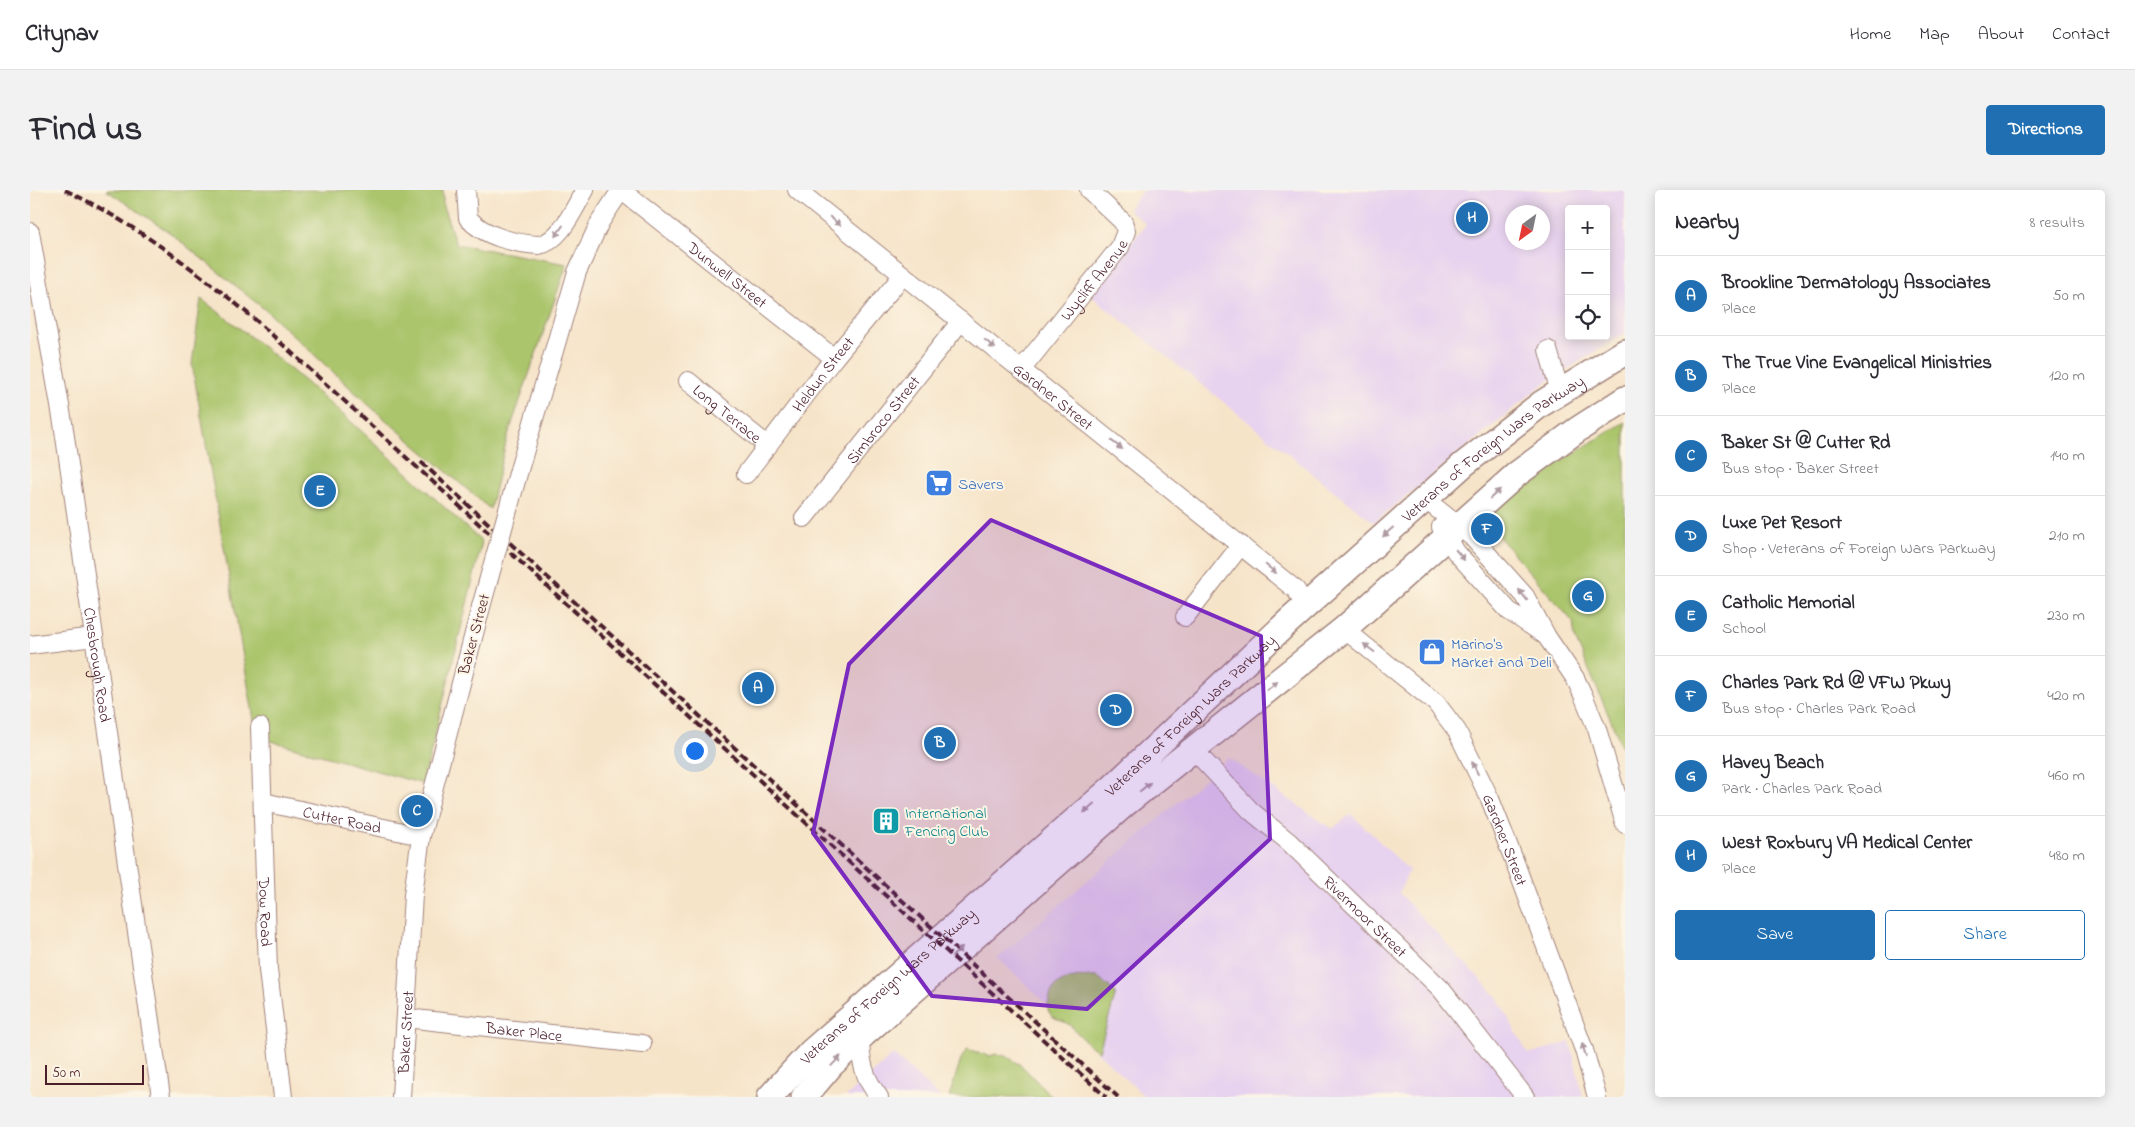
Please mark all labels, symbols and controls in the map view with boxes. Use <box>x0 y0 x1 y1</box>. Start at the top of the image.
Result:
text: Citynav <box>25 17 98 52</box>
text: Home <box>1850 22 1891 48</box>
text: Map <box>1919 22 1950 48</box>
text: About <box>1978 22 2024 48</box>
text: Contact <box>2052 22 2110 48</box>
text: Find us <box>30 105 142 156</box>
button: Directions <box>1986 105 2105 155</box>
pin: H <box>1456 199 1488 237</box>
north arrow <box>1505 205 1550 250</box>
map controls <box>1565 205 1610 340</box>
button: + <box>1565 205 1610 250</box>
text: Nearby <box>1675 208 1739 238</box>
text: 8 results <box>2029 211 2085 235</box>
one-way arrow <box>828 215 841 226</box>
one-way arrow <box>554 224 564 238</box>
street label: Dunwell Street <box>681 236 772 315</box>
street label: Wycliff Avenue <box>1055 236 1136 327</box>
button: − <box>1565 250 1610 295</box>
text: Brookline Dermatology Associates <box>1722 270 1991 297</box>
text: A <box>1686 284 1696 308</box>
text: 50 m <box>2053 284 2085 308</box>
button: locate <box>1565 295 1610 340</box>
text: Place <box>1722 297 1756 321</box>
street label: Heldun Street <box>787 332 861 418</box>
one-way arrow <box>983 339 996 350</box>
text: The True Vine Evangelical Ministries <box>1722 350 1992 377</box>
street label: Gardner Street <box>1007 358 1098 437</box>
text: B <box>1686 364 1696 388</box>
text: 120 m <box>2049 364 2085 388</box>
street label: Veterans of Foreign Wars Parkway <box>1396 370 1590 529</box>
street label: Simbroco Street <box>841 371 927 470</box>
text: Place <box>1722 377 1756 401</box>
street label: Long Terrace <box>687 379 767 451</box>
text: Baker St @ Cutter Rd <box>1722 430 1890 457</box>
one-way arrow <box>1110 440 1123 451</box>
text: C <box>1687 444 1695 468</box>
text: 140 m <box>2050 444 2085 468</box>
text: Bus stop · Baker Street <box>1722 457 1879 481</box>
supermarket icon: Savers <box>924 468 954 498</box>
pin: E <box>304 472 336 510</box>
place label: Savers <box>958 473 1004 497</box>
one-way arrow <box>1488 488 1501 499</box>
pin: F <box>1471 510 1503 548</box>
text: Luxe Pet Resort <box>1722 510 1842 537</box>
text: D <box>1685 524 1697 548</box>
text: 210 m <box>2049 524 2085 548</box>
one-way arrow <box>1383 526 1395 538</box>
text: Shop · Veterans of Foreign Wars Parkway <box>1722 537 1995 561</box>
one-way arrow <box>1454 549 1465 562</box>
one-way arrow <box>1264 564 1277 575</box>
pin: G <box>1572 577 1604 615</box>
one-way arrow <box>1517 588 1528 601</box>
text: Catholic Memorial <box>1722 590 1855 617</box>
street label: Baker Street <box>452 591 497 679</box>
text: E <box>1686 604 1696 628</box>
text: 230 m <box>2047 604 2085 628</box>
street label: Chesbrough Road <box>76 606 116 724</box>
text: School <box>1722 617 1766 641</box>
street label: Veterans of Foreign Wars Parkway <box>1099 629 1282 804</box>
place label: Marino's Market and Deli <box>1451 633 1552 675</box>
shop icon: Marino's Market and Deli <box>1417 637 1447 667</box>
one-way arrow <box>1363 643 1376 654</box>
pin: A <box>742 669 774 707</box>
text: Charles Park Rd @ VFW Pkwy <box>1722 670 1951 697</box>
one-way arrow <box>1265 680 1278 691</box>
text: F <box>1686 684 1696 708</box>
text: 420 m <box>2047 684 2085 708</box>
pin: D <box>1100 691 1132 729</box>
text: Bus stop · Charles Park Road <box>1722 697 1916 721</box>
pin: B <box>924 724 956 762</box>
your location <box>682 738 708 764</box>
text: Havey Beach <box>1722 750 1824 777</box>
one-way arrow <box>1471 761 1479 775</box>
text: G <box>1686 764 1696 788</box>
text: 460 m <box>2048 764 2085 788</box>
text: Park · Charles Park Road <box>1722 777 1882 801</box>
one-way arrow <box>1138 782 1151 793</box>
street label: Gardner Street <box>1475 790 1533 890</box>
pin: C <box>401 792 433 830</box>
street label: Cutter Road <box>300 801 383 841</box>
place label: International Fencing Club <box>904 802 989 844</box>
one-way arrow <box>1083 802 1095 814</box>
building icon: International Fencing Club <box>871 806 901 836</box>
text: West Roxbury VA Medical Center <box>1722 830 1972 857</box>
text: H <box>1686 844 1696 868</box>
text: 480 m <box>2049 844 2085 868</box>
text: Place <box>1722 857 1756 881</box>
street label: Rivermoor Street <box>1317 871 1412 965</box>
street label: Dow Road <box>251 876 277 947</box>
street label: Veterans of Foreign Wars Parkway <box>794 903 982 1071</box>
button: Save <box>1675 910 1875 960</box>
button: Share <box>1885 910 2085 960</box>
one-way arrow <box>950 946 962 958</box>
street label: Baker Street <box>392 990 421 1075</box>
street label: Baker Place <box>484 1017 564 1049</box>
one-way arrow <box>1580 1042 1588 1057</box>
one-way arrow <box>830 1055 842 1067</box>
scale bar <box>45 1062 144 1085</box>
text: 50 m <box>52 1063 80 1084</box>

